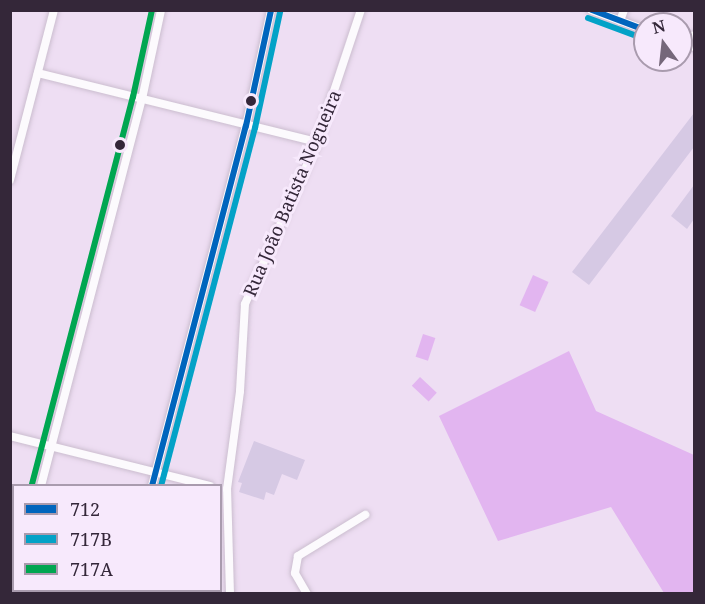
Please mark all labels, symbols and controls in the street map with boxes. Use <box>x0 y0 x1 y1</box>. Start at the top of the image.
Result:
north arrow <box>633 12 693 72</box>
text: N <box>650 14 668 39</box>
street label: Rua João Batista Nogueira <box>239 87 345 299</box>
unlabelled marker <box>245 95 257 107</box>
unlabelled marker <box>114 139 126 151</box>
legend <box>12 484 222 592</box>
text: 712 <box>70 497 100 521</box>
text: 717B <box>70 527 112 551</box>
text: 717A <box>70 557 113 581</box>

